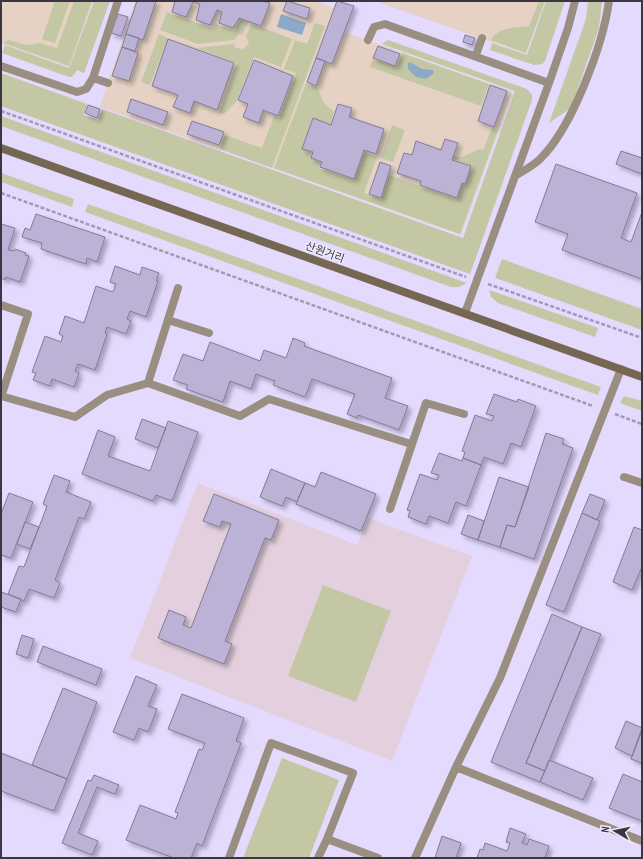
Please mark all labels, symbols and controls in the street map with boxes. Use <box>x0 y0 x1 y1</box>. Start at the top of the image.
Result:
street label: 산원거리 <box>304 238 346 266</box>
north arrow <box>595 811 635 851</box>
text: N <box>598 825 613 833</box>

